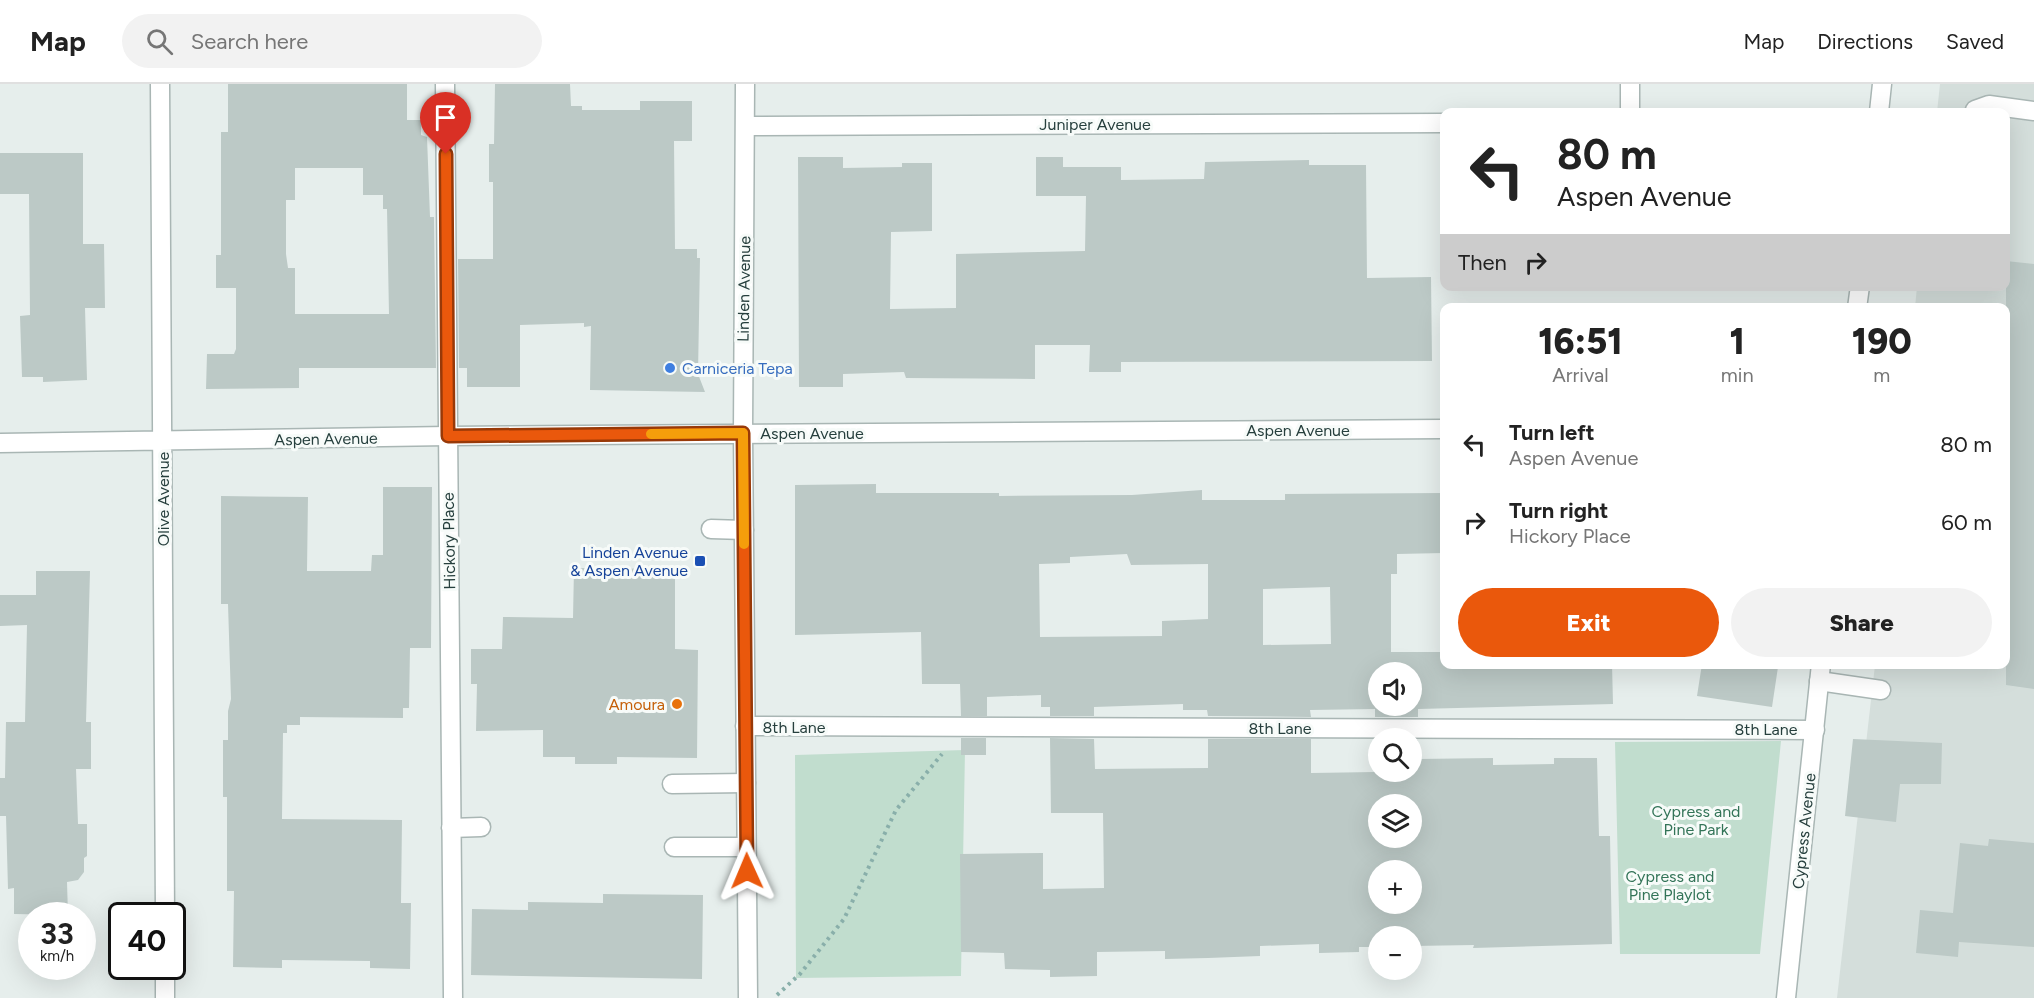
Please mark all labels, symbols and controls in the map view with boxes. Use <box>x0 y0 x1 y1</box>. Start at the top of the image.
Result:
search box <box>122 14 542 68</box>
text: Map <box>30 24 86 58</box>
icon: search <box>143 25 176 58</box>
text: Search here <box>191 28 308 55</box>
text: Map <box>1743 29 1784 54</box>
text: Directions <box>1817 29 1913 54</box>
text: Saved <box>1946 29 2004 54</box>
pin <box>420 92 471 154</box>
icon: arrive <box>429 101 462 134</box>
street label: Juniper Avenue <box>1039 115 1151 134</box>
text: 80 m <box>1557 129 1657 180</box>
icon: left <box>1458 132 1536 210</box>
text: Aspen Avenue <box>1557 180 1732 213</box>
street label: Linden Avenue <box>734 236 754 342</box>
icon: right <box>1519 246 1552 279</box>
text: Then <box>1458 249 1507 276</box>
text: 16:51 <box>1538 320 1623 363</box>
text: 1 <box>1730 320 1745 363</box>
text: 190 <box>1852 320 1912 363</box>
place label: Carniceria Tepa <box>682 359 793 378</box>
marker: Carniceria Tepa <box>663 361 677 375</box>
text: Arrival <box>1552 363 1609 387</box>
text: min <box>1721 363 1754 387</box>
text: m <box>1873 363 1890 387</box>
text: Turn left <box>1509 419 1595 446</box>
street label: Aspen Avenue <box>1246 421 1350 440</box>
street label: Aspen Avenue <box>760 424 864 443</box>
icon: left <box>1458 428 1491 461</box>
street label: Aspen Avenue <box>274 429 378 449</box>
text: 80 m <box>1940 431 1992 458</box>
text: Aspen Avenue <box>1509 446 1638 470</box>
street label: Olive Avenue <box>154 451 173 546</box>
street label: Hickory Place <box>439 492 459 590</box>
text: Turn right <box>1509 497 1608 524</box>
icon: right <box>1458 506 1491 539</box>
text: 60 m <box>1941 509 1992 536</box>
text: Hickory Place <box>1509 524 1631 548</box>
place label: Linden Avenue & Aspen Avenue <box>570 543 688 580</box>
marker: Linden Avenue & Aspen Avenue <box>693 554 707 568</box>
button: Exit <box>1458 588 1719 657</box>
button: Share <box>1731 588 1992 657</box>
map controls <box>1368 662 1422 980</box>
button: sound <box>1368 662 1422 716</box>
place label: Amoura <box>609 695 665 714</box>
marker: Amoura <box>670 697 684 711</box>
street label: 8th Lane <box>763 718 826 737</box>
street label: 8th Lane <box>1249 719 1312 738</box>
street label: 8th Lane <box>1735 720 1798 739</box>
button: search <box>1368 728 1422 782</box>
street label: Cypress Avenue <box>1788 772 1820 890</box>
button: layers <box>1368 794 1422 848</box>
park label: Cypress and Pine Park <box>1652 802 1740 839</box>
position arrow <box>715 839 779 903</box>
button: + <box>1368 860 1422 914</box>
park label: Cypress and Pine Playlot <box>1626 867 1714 904</box>
speed limit sign: 40 <box>108 902 186 980</box>
text: 33 <box>40 915 74 952</box>
button: − <box>1368 926 1422 980</box>
text: km/h <box>40 947 74 965</box>

